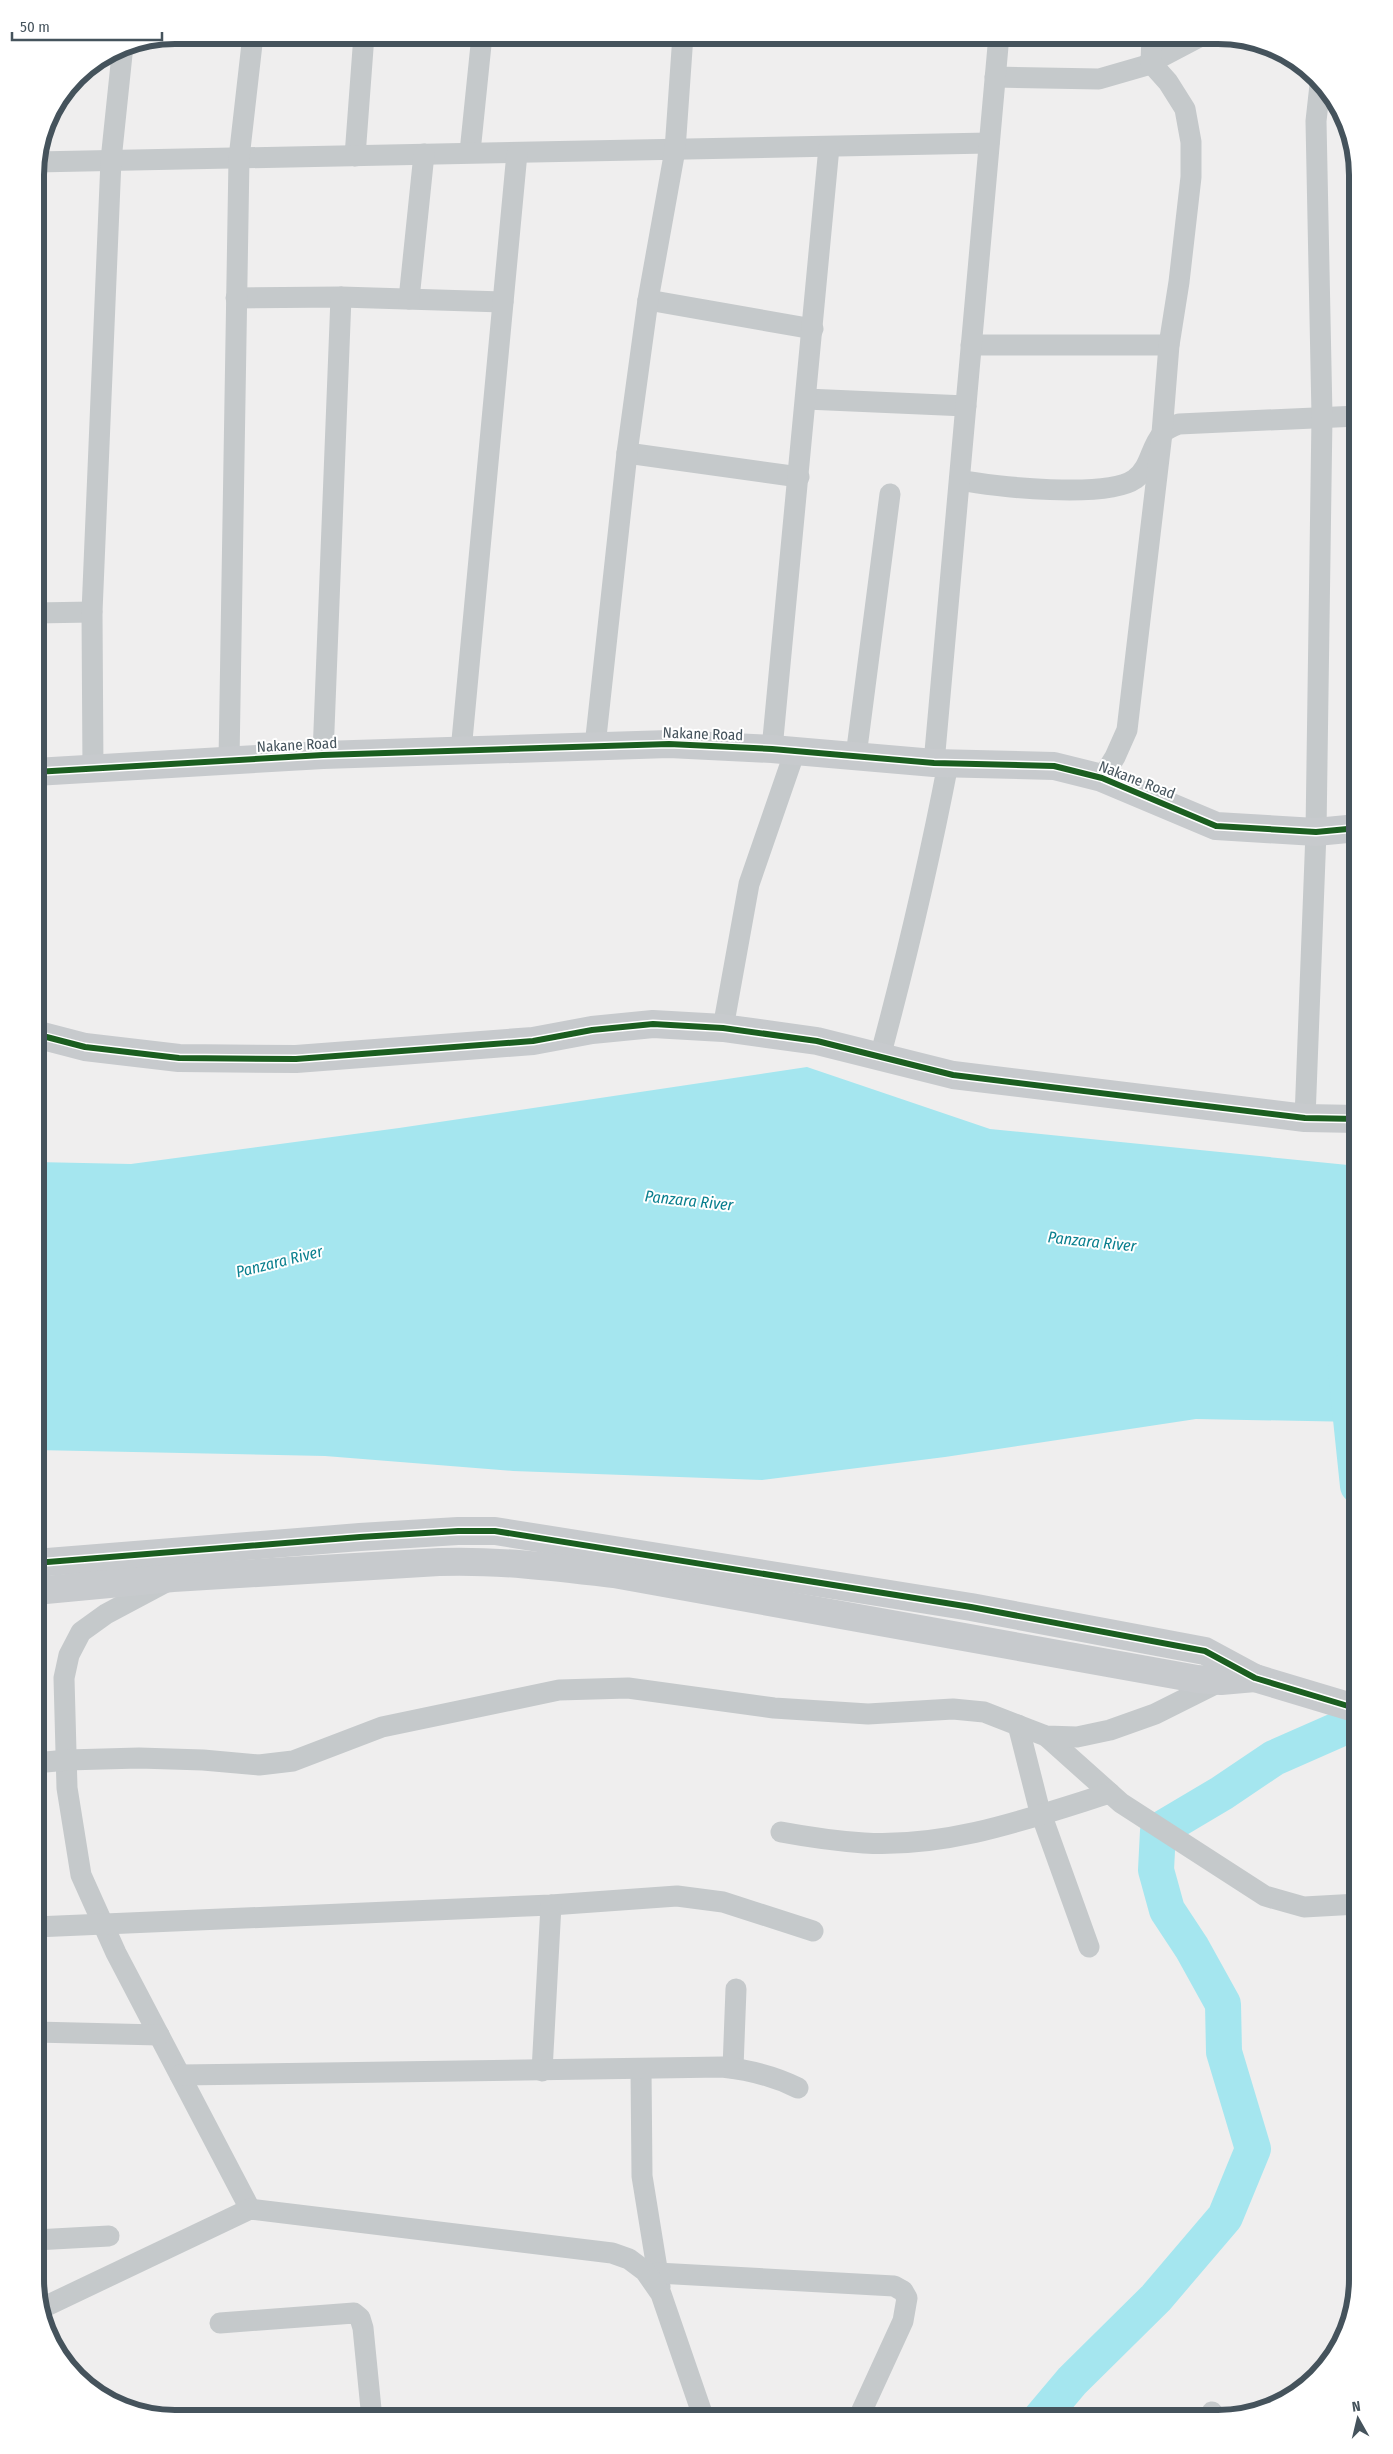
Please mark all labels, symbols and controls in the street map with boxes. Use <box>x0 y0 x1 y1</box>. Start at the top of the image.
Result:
scale bar <box>12 10 162 42</box>
text: 50 m <box>20 18 50 36</box>
street label: Nakane Road <box>662 724 744 744</box>
street label: Nakane Road <box>256 734 338 756</box>
street label: Nakane Road <box>1096 757 1178 803</box>
water label: Panzara River <box>644 1186 735 1215</box>
water label: Panzara River <box>1047 1227 1138 1256</box>
water label: Panzara River <box>234 1241 325 1281</box>
north arrow <box>1333 2394 1383 2444</box>
text: N <box>1351 2398 1362 2416</box>

